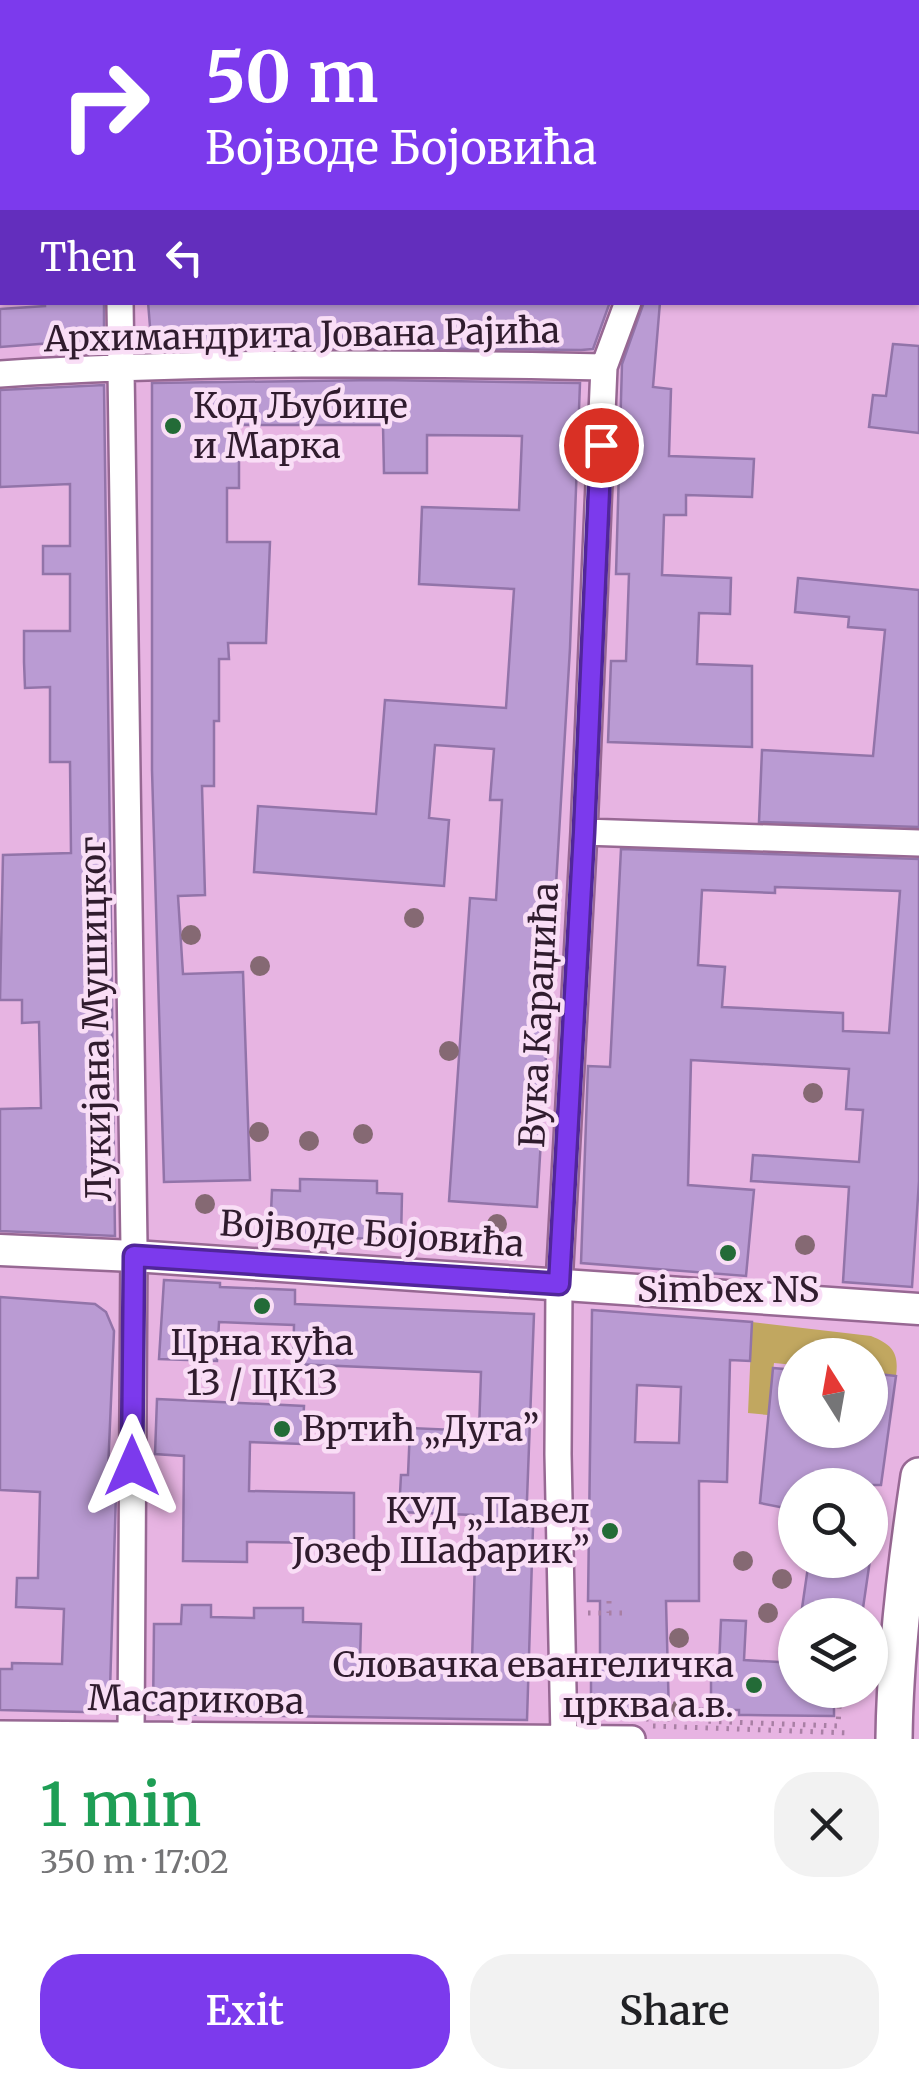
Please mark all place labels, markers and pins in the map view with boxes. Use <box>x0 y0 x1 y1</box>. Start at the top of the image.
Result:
place label: Код Љубице и Марка <box>193 384 408 468</box>
pin <box>559 403 644 488</box>
marker: Код Љубице и Марка <box>162 415 184 437</box>
marker: Simbex NS <box>717 1242 739 1264</box>
place label: Simbex NS <box>637 1268 819 1312</box>
marker: Црна кућа 13 / ЦК13 <box>251 1295 273 1317</box>
place label: Црна кућа 13 / ЦК13 <box>170 1321 354 1405</box>
place label: Вртић „Дуга” <box>302 1407 539 1451</box>
marker: Вртић „Дуга” <box>271 1418 293 1440</box>
place label: КУД „Павел Јозеф Шафарик” <box>291 1489 590 1573</box>
marker: КУД „Павел Јозеф Шафарик” <box>599 1520 621 1542</box>
place label: Словачка евангеличка црква а.в. <box>333 1643 734 1727</box>
marker: Словачка евангеличка црква а.в. <box>743 1674 765 1696</box>

